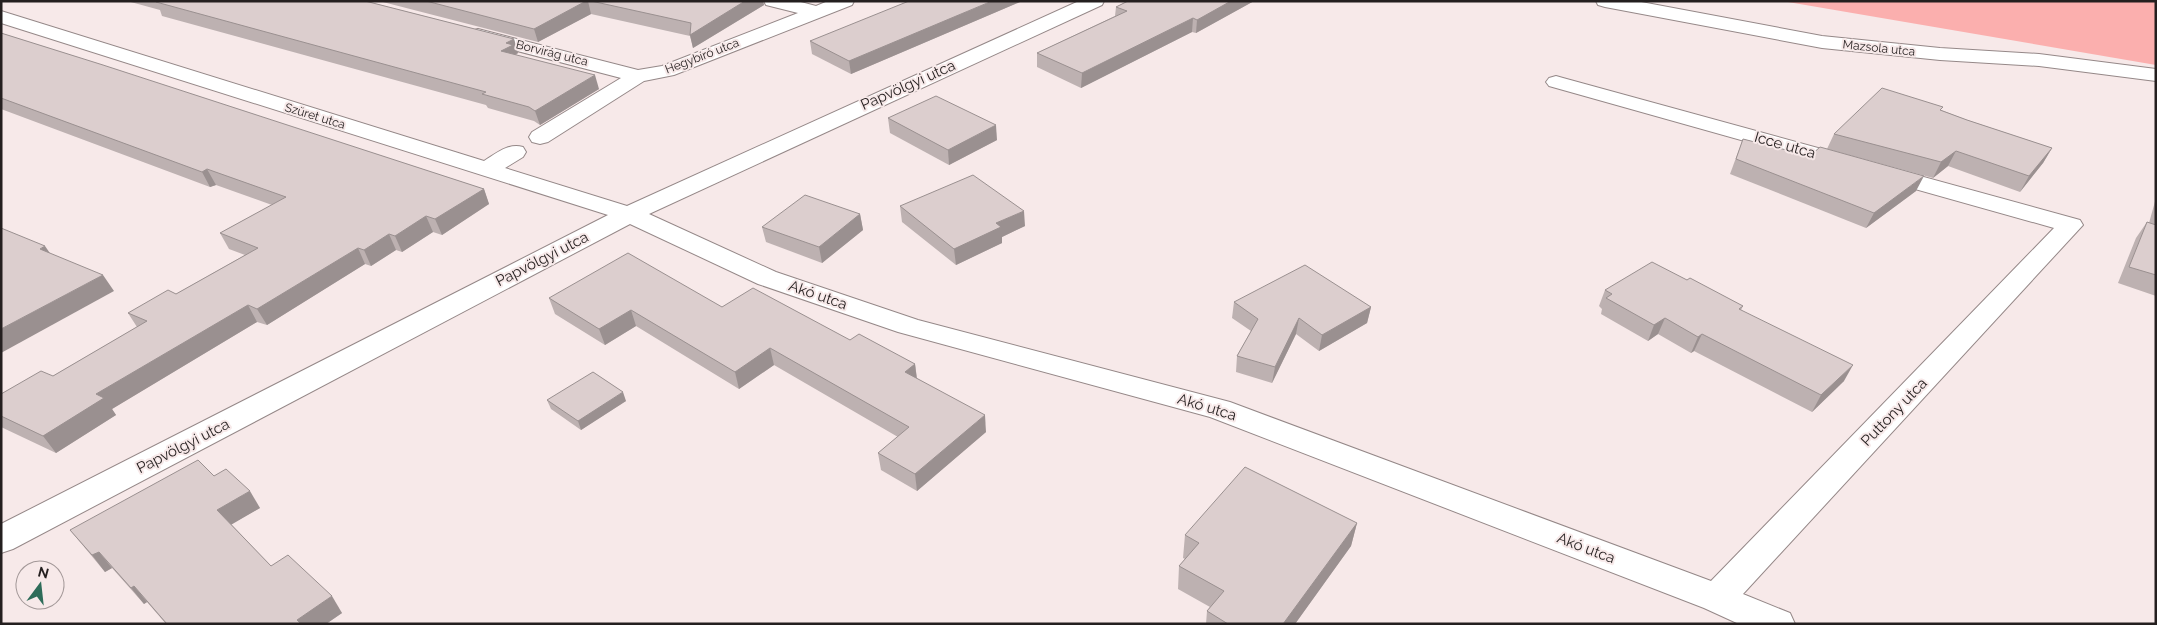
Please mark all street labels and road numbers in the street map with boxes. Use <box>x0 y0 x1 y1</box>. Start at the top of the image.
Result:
street label: Hegybíró utca <box>663 35 741 77</box>
street label: Borvirág utca <box>515 37 589 69</box>
street label: Mazsola utca <box>1842 37 1916 59</box>
street label: Papvölgyi utca <box>858 56 958 114</box>
street label: Szüret utca <box>283 100 347 132</box>
street label: Icce utca <box>1752 128 1818 162</box>
street label: Papvölgyi utca <box>493 228 591 290</box>
street label: Akó utca <box>786 277 850 313</box>
street label: Puttony utca <box>1857 374 1931 450</box>
street label: Akó utca <box>1175 390 1239 424</box>
street label: Papvölgyi utca <box>134 415 232 477</box>
street label: Akó utca <box>1554 529 1618 567</box>

